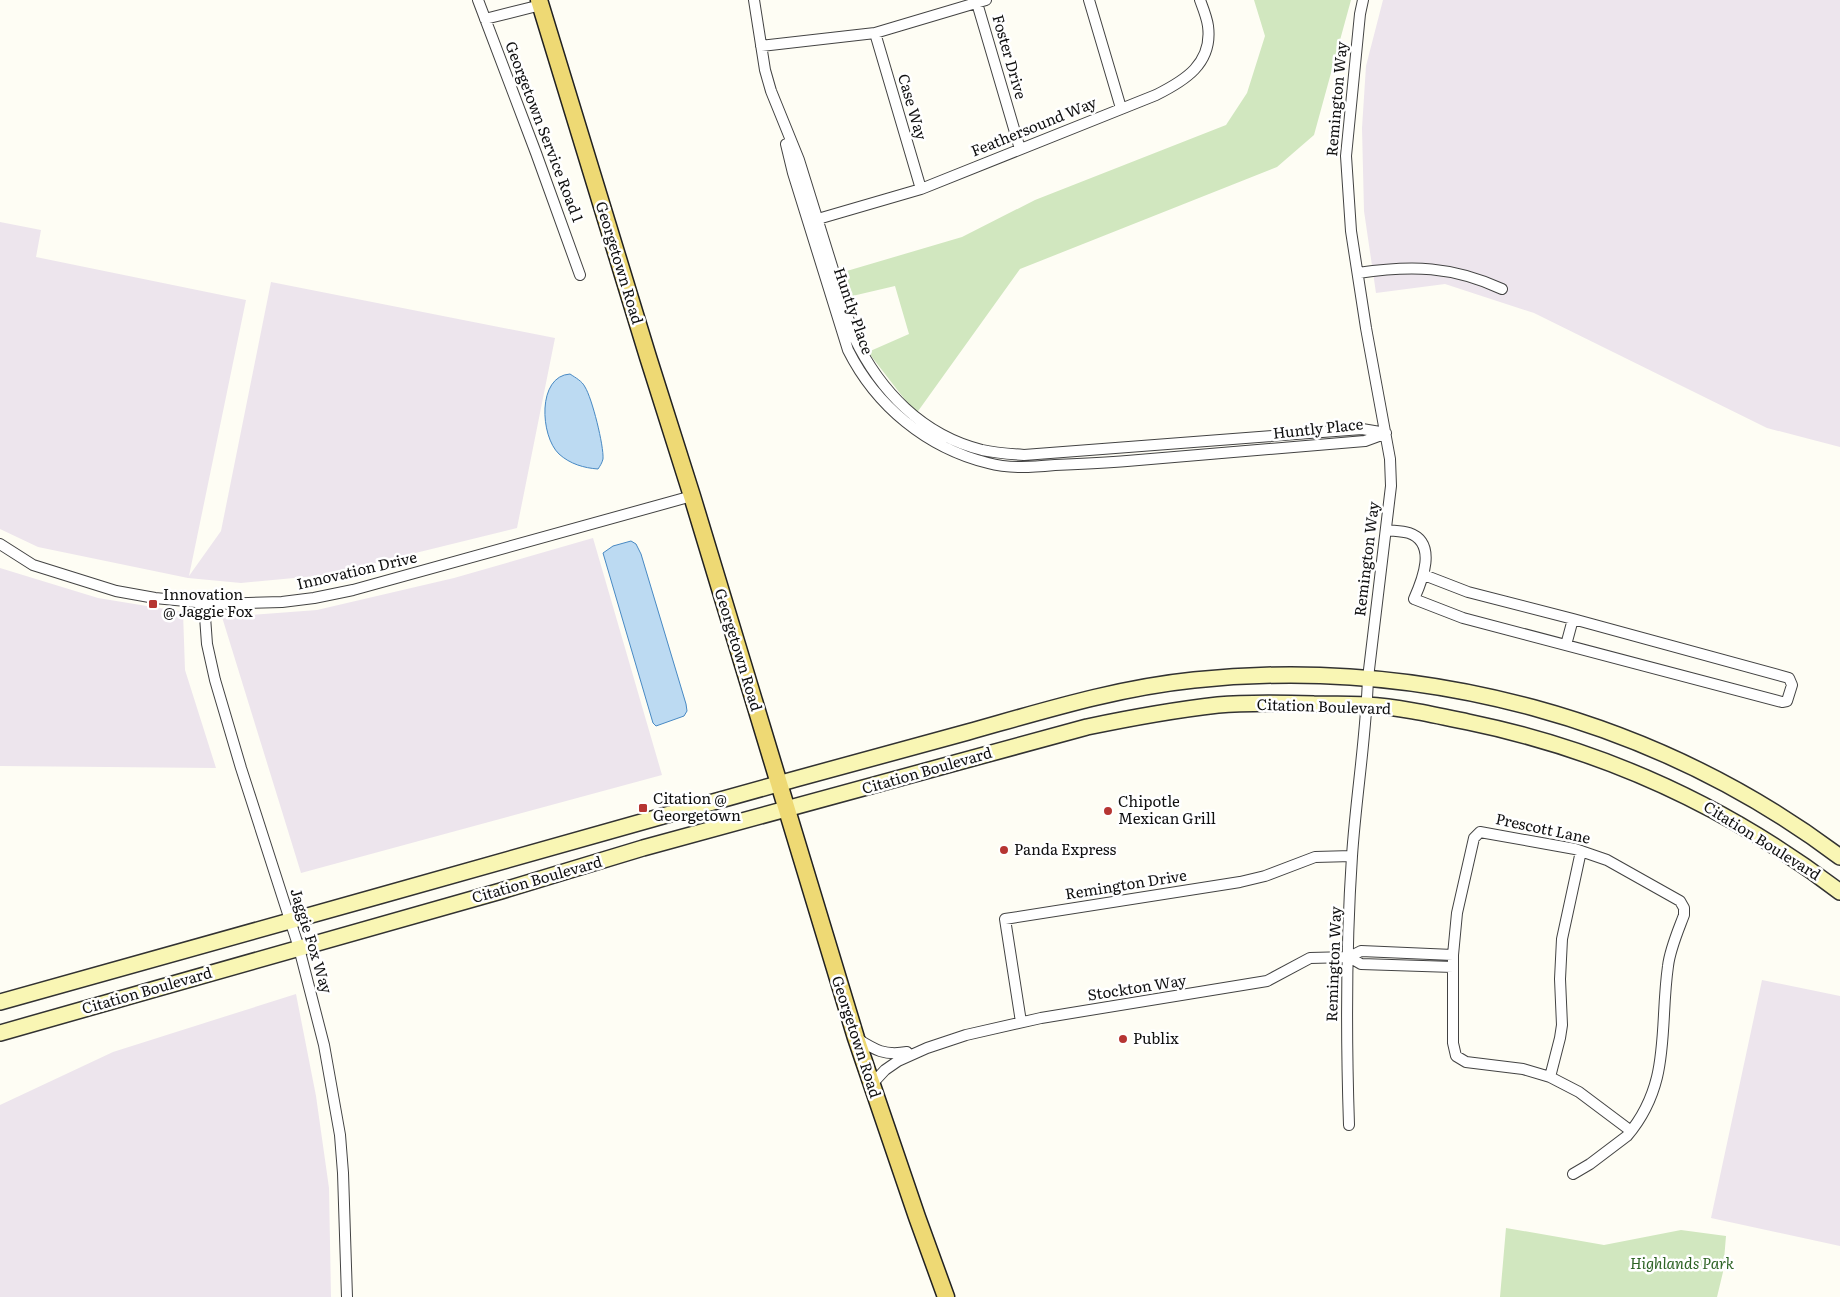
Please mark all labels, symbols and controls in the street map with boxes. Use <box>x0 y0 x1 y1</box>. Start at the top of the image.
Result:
street label: Foster Drive <box>987 12 1034 102</box>
street label: Georgetown Service Road 1 <box>500 38 591 225</box>
street label: Remington Way <box>1319 40 1352 157</box>
street label: Case Way <box>893 71 934 143</box>
street label: Feathersound Way <box>967 90 1100 161</box>
street label: Georgetown Road <box>591 198 650 327</box>
street label: Huntly Place <box>829 264 880 357</box>
street label: Huntly Place <box>1272 411 1364 444</box>
street label: Remington Way <box>1347 500 1384 618</box>
street label: Innovation Drive <box>294 544 419 595</box>
place label: Innovation @ Jaggie Fox <box>163 582 253 622</box>
street label: Georgetown Road <box>710 585 769 714</box>
marker: Innovation @ Jaggie Fox <box>147 598 159 610</box>
street label: Citation Boulevard <box>1256 692 1392 719</box>
street label: Citation Boulevard <box>859 740 994 799</box>
place label: Citation @ Georgetown <box>653 786 741 826</box>
place label: Chipotle Mexican Grill <box>1118 789 1216 829</box>
street label: Citation Boulevard <box>1700 794 1826 885</box>
marker: Citation @ Georgetown <box>637 802 649 814</box>
marker: Chipotle Mexican Grill <box>1102 805 1114 817</box>
street label: Prescott Lane <box>1494 806 1593 849</box>
place label: Panda Express <box>1014 837 1117 860</box>
marker: Panda Express <box>998 844 1010 856</box>
street label: Citation Boulevard <box>469 849 604 908</box>
street label: Remington Drive <box>1063 863 1188 904</box>
street label: Jaggie Fox Way <box>285 885 339 996</box>
street label: Remington Way <box>1319 905 1346 1022</box>
street label: Citation Boulevard <box>79 960 214 1019</box>
street label: Stockton Way <box>1086 967 1188 1006</box>
street label: Georgetown Road <box>827 972 888 1101</box>
place label: Publix <box>1133 1026 1179 1049</box>
marker: Publix <box>1117 1033 1129 1045</box>
park label: Highlands Park <box>1630 1251 1735 1274</box>

